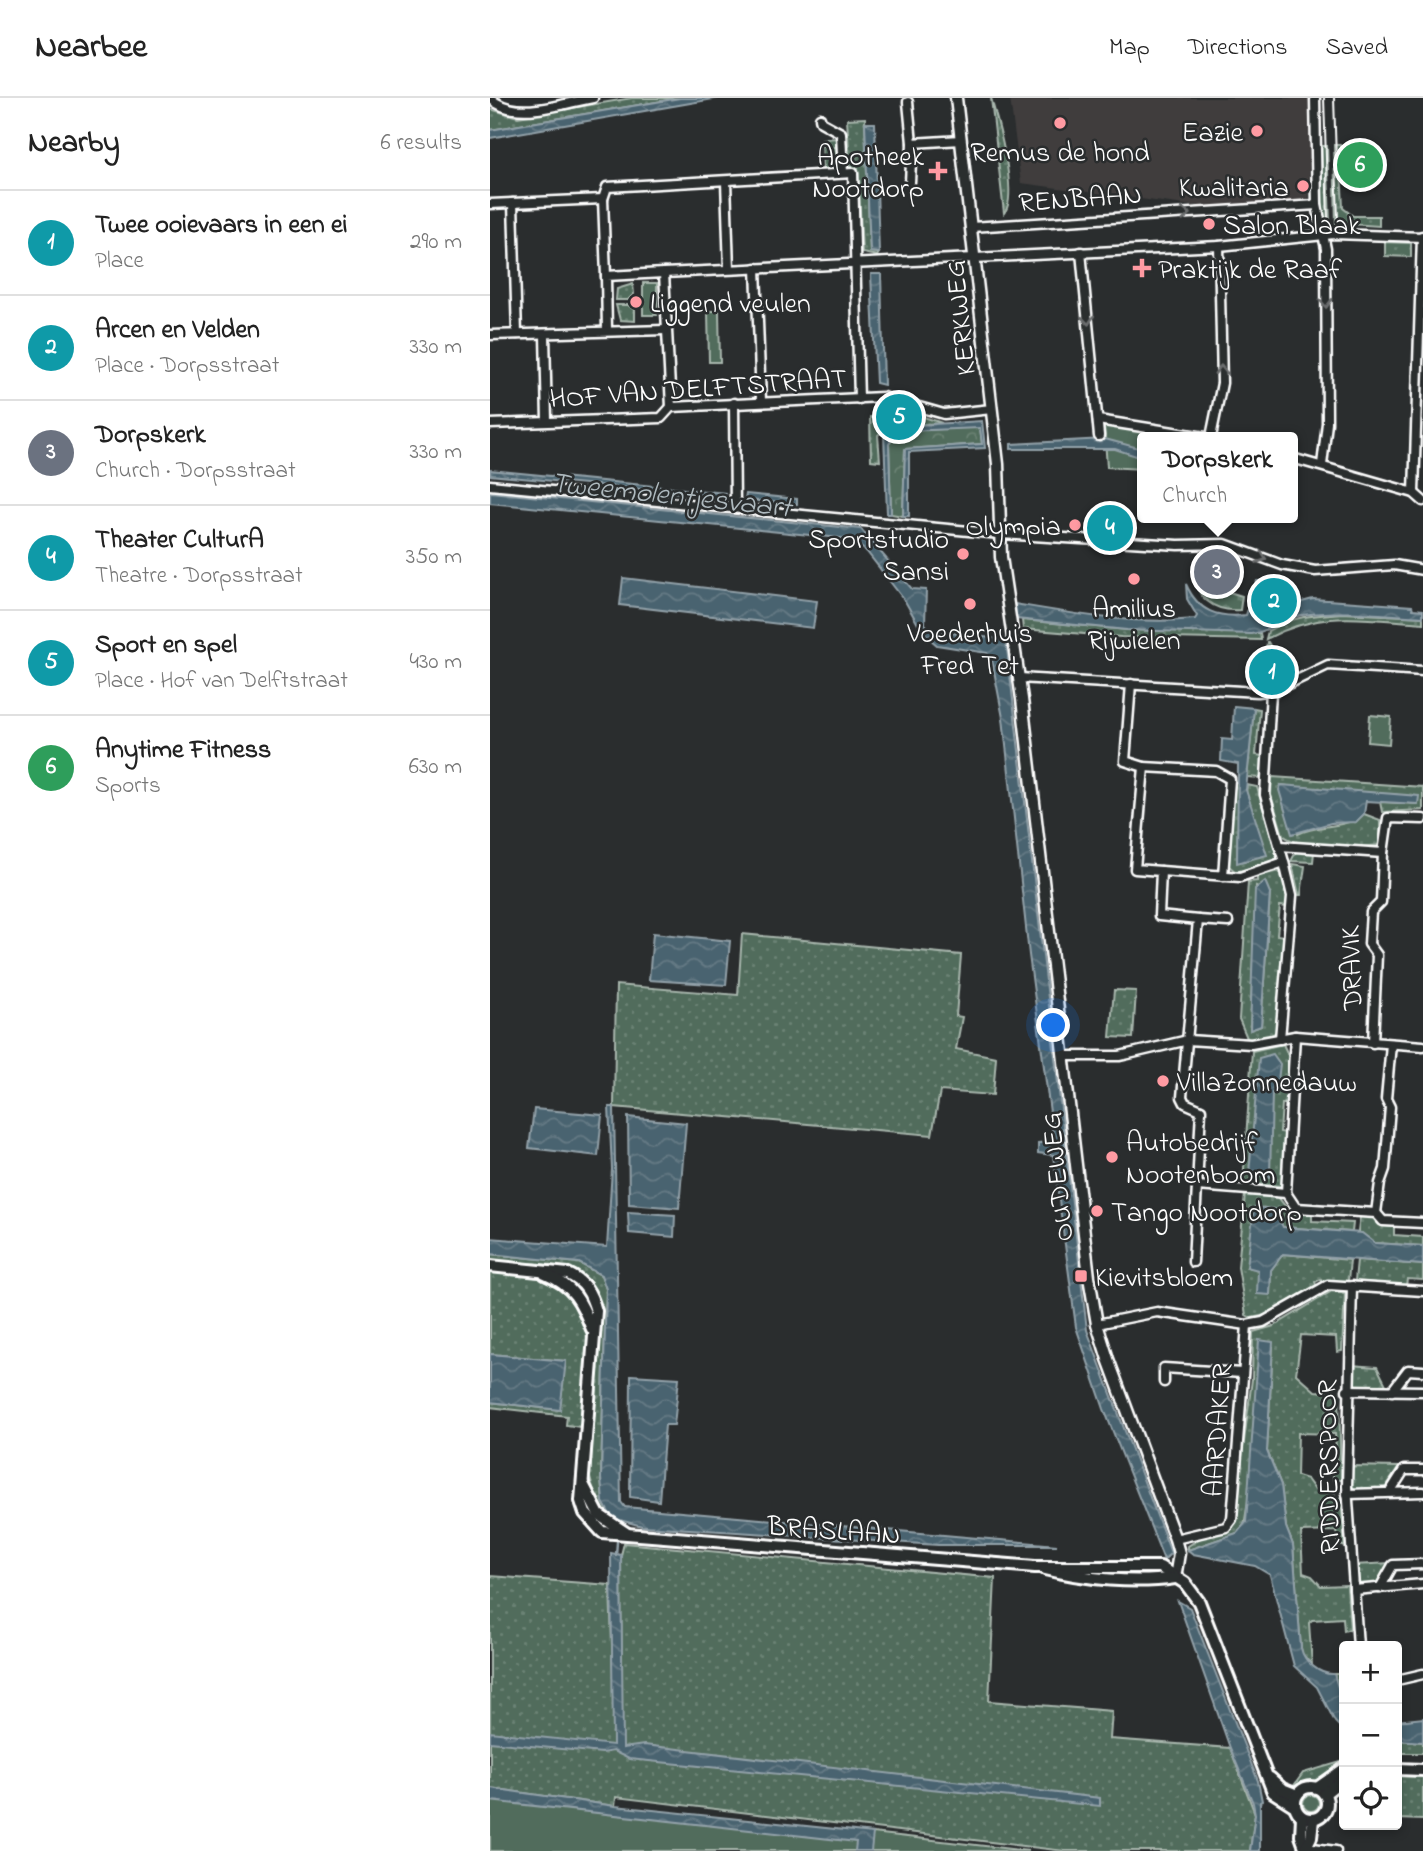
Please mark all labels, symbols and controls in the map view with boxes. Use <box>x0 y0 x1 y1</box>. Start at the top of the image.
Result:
text: Nearbee <box>35 24 147 72</box>
text: Map <box>1109 31 1150 66</box>
text: Directions <box>1188 31 1287 66</box>
text: Saved <box>1325 31 1388 66</box>
place label: Eazie <box>1182 114 1243 155</box>
marker: Remus de hond <box>1052 115 1068 131</box>
text: Nearby <box>28 122 120 166</box>
marker: Eazie <box>1249 123 1265 139</box>
text: 6 results <box>381 127 462 160</box>
place label: Remus de hond <box>970 134 1150 175</box>
place label: Apotheek Nootdorp <box>812 138 925 211</box>
pin: 6 <box>1337 139 1383 191</box>
marker: Apotheek Nootdorp <box>930 163 946 179</box>
place label: Kwalitaria <box>1179 169 1289 210</box>
street label: RENBAAN <box>1017 176 1143 225</box>
marker: Kwalitaria <box>1295 178 1311 194</box>
one-way arrow <box>1181 206 1192 221</box>
text: Twee ooievaars in een ei <box>95 207 347 245</box>
place label: Salon Blaak <box>1223 207 1361 248</box>
marker: Salon Blaak <box>1201 216 1217 232</box>
text: 1 <box>47 226 55 259</box>
text: 290 m <box>410 226 462 259</box>
text: Place <box>95 245 144 278</box>
place label: Praktijk de Raaf <box>1158 251 1342 292</box>
street label: KERKWEG <box>936 258 989 377</box>
marker: Praktijk de Raaf <box>1132 258 1152 278</box>
place label: Liggend veulen <box>650 285 811 326</box>
marker: Liggend veulen <box>628 294 644 310</box>
one-way arrow <box>1318 298 1334 309</box>
text: Arcen en Velden <box>95 312 260 350</box>
one-way arrow <box>1080 315 1095 326</box>
text: 2 <box>45 331 57 364</box>
text: 330 m <box>409 331 462 364</box>
text: Place · Dorpsstraat <box>95 350 279 383</box>
street label: HOF VAN DELFTSTRAAT <box>548 360 848 421</box>
one-way arrow <box>1214 364 1229 375</box>
pin: 5 <box>876 391 922 443</box>
text: Dorpskerk <box>95 417 206 455</box>
popup <box>1137 432 1298 523</box>
text: 3 <box>46 436 56 469</box>
text: 330 m <box>409 436 462 469</box>
text: Dorpskerk <box>1162 442 1273 480</box>
text: Church · Dorpsstraat <box>95 455 296 488</box>
water label: Tweemolentjesvaart <box>548 462 796 532</box>
text: Church <box>1162 480 1227 513</box>
pin: 4 <box>1087 502 1133 554</box>
place label: Olympia <box>965 508 1061 549</box>
marker: Olympia <box>1067 517 1083 533</box>
place label: Sportstudio Sansi <box>808 521 949 594</box>
text: Theater CulturA <box>95 522 264 560</box>
text: 4 <box>46 541 56 574</box>
text: 350 m <box>406 541 462 574</box>
marker: Sportstudio Sansi <box>955 546 971 562</box>
pin: 3 <box>1194 546 1240 598</box>
one-way arrow <box>1255 549 1267 563</box>
text: Theatre · Dorpsstraat <box>95 560 303 593</box>
marker: Amilius Rijwielen <box>1126 571 1142 587</box>
pin: 2 <box>1251 575 1297 627</box>
place label: Amilius Rijwielen <box>1087 590 1181 663</box>
marker: Voederhuis Fred Tet <box>962 596 978 612</box>
place label: Voederhuis Fred Tet <box>906 615 1033 688</box>
text: Sport en spel <box>95 627 237 665</box>
text: 5 <box>44 646 58 679</box>
text: 430 m <box>409 646 462 679</box>
pin: 1 <box>1249 646 1295 698</box>
text: Place · Hof van Delftstraat <box>95 665 348 698</box>
text: Anytime Fitness <box>95 732 271 770</box>
text: 6 <box>46 751 56 784</box>
text: 630 m <box>409 751 462 784</box>
text: Sports <box>95 770 161 803</box>
street label: DRAVIK <box>1332 924 1376 1012</box>
your location <box>1036 1008 1070 1042</box>
place label: VillaZonnedauw <box>1176 1064 1357 1105</box>
marker: VillaZonnedauw <box>1155 1073 1171 1089</box>
street label: OUDEWEG <box>1032 1110 1087 1243</box>
place label: Autobedrijf Nootenboom <box>1126 1124 1275 1197</box>
marker: Autobedrijf Nootenboom <box>1104 1149 1120 1165</box>
place label: Tango Nootdorp <box>1111 1194 1302 1235</box>
marker: Tango Nootdorp <box>1089 1203 1105 1219</box>
place label: Kievitsbloem <box>1095 1259 1233 1300</box>
marker: Kievitsbloem <box>1073 1268 1089 1284</box>
street label: AARDAKER <box>1194 1362 1245 1498</box>
street label: RIDDERSPOOR <box>1308 1379 1353 1555</box>
street label: BRASLAAN <box>765 1507 902 1558</box>
map controls <box>1339 1641 1402 1830</box>
button: + <box>1339 1641 1402 1704</box>
button: − <box>1339 1704 1402 1767</box>
button: locate <box>1339 1767 1402 1830</box>

